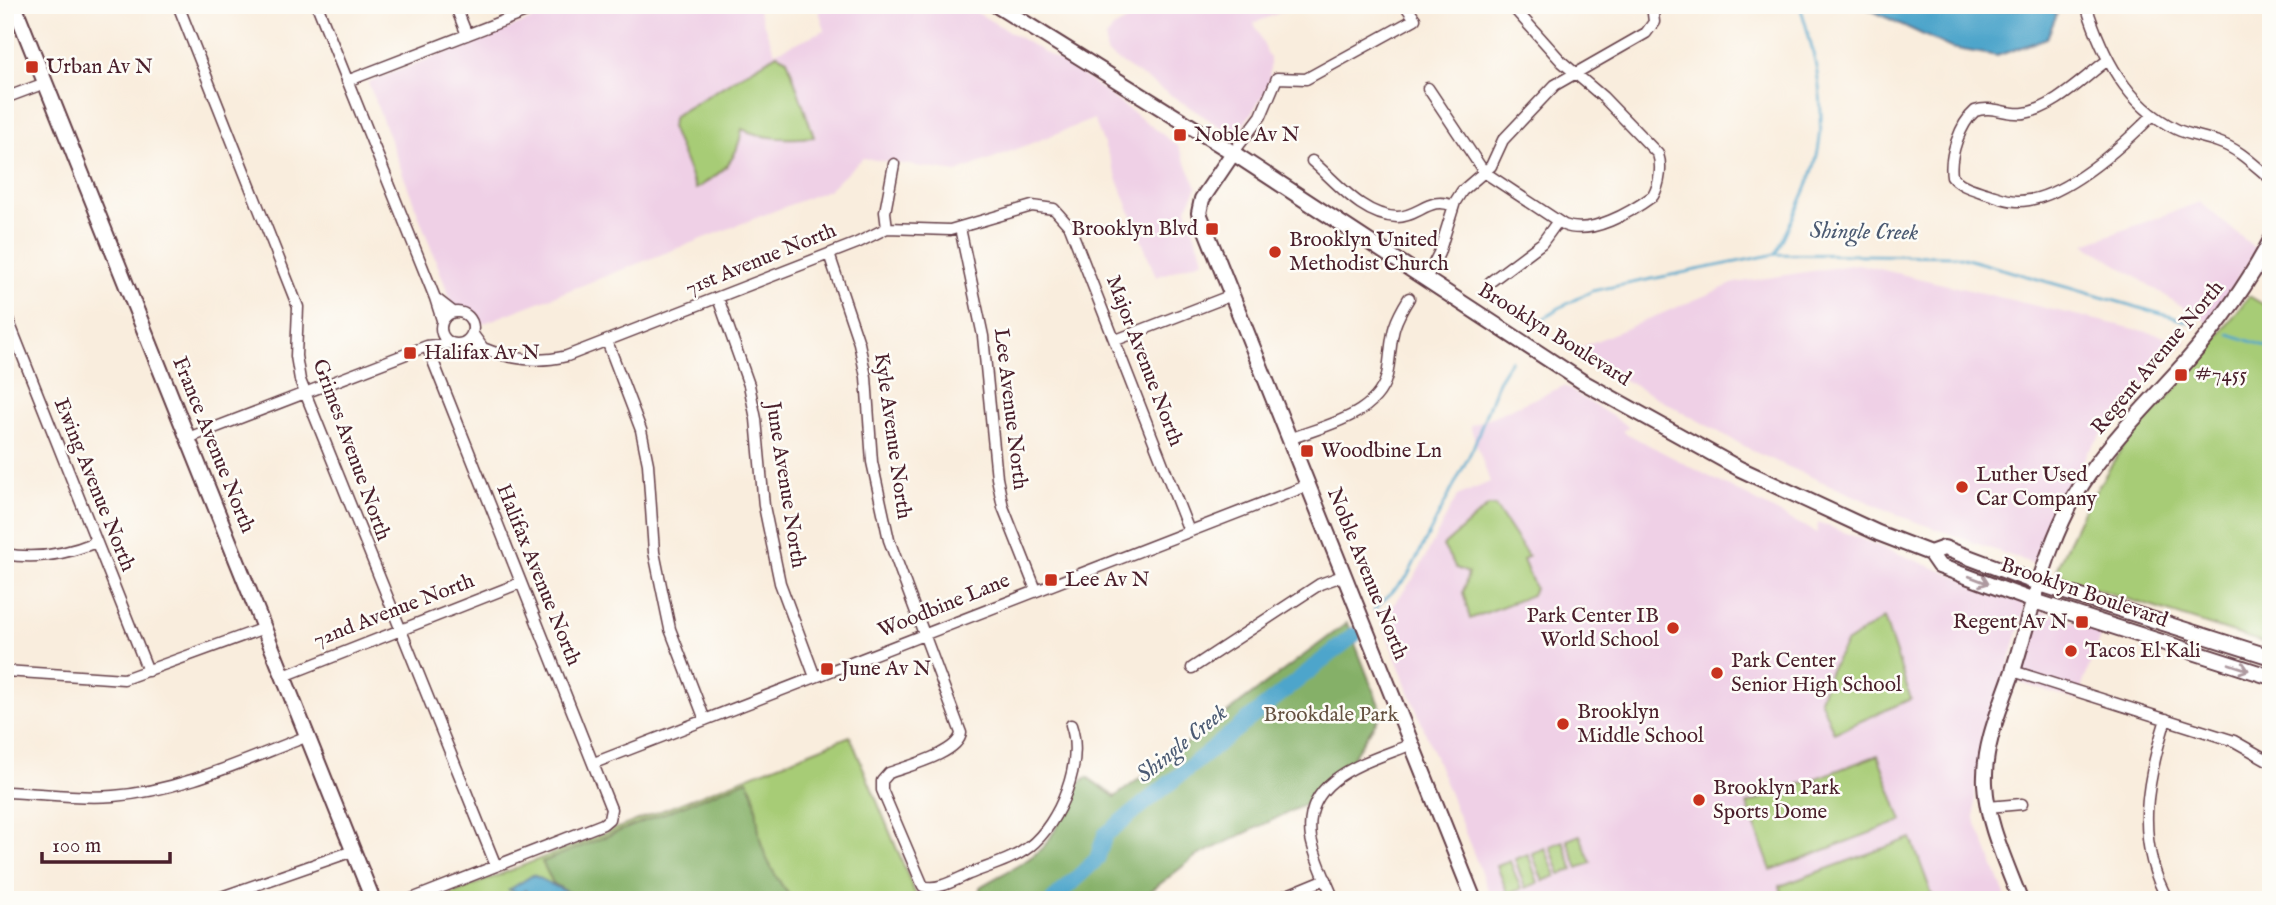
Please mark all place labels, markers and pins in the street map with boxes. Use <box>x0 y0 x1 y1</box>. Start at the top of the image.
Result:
place label: Urban Av N <box>46 54 153 81</box>
marker: Urban Av N <box>24 59 40 75</box>
place label: Noble Av N <box>1194 122 1300 149</box>
marker: Noble Av N <box>1172 127 1188 143</box>
place label: Brooklyn Blvd <box>1071 216 1199 243</box>
marker: Brooklyn Blvd <box>1204 221 1220 237</box>
place label: Brooklyn United Methodist Church <box>1289 227 1449 278</box>
marker: Brooklyn United Methodist Church <box>1267 244 1283 260</box>
place label: Halifax Av N <box>424 340 540 367</box>
marker: Halifax Av N <box>402 345 418 361</box>
place label: #7455 <box>2195 362 2247 389</box>
marker: #7455 <box>2173 367 2189 383</box>
place label: Woodbine Ln <box>1321 438 1442 465</box>
marker: Woodbine Ln <box>1299 443 1315 459</box>
place label: Luther Used Car Company <box>1976 462 2097 513</box>
marker: Luther Used Car Company <box>1954 479 1970 495</box>
place label: Lee Av N <box>1065 567 1150 594</box>
marker: Lee Av N <box>1043 572 1059 588</box>
place label: Park Center IB World School <box>1527 603 1659 654</box>
place label: Regent Av N <box>1953 609 2068 636</box>
marker: Regent Av N <box>2074 614 2090 630</box>
marker: Park Center IB World School <box>1665 620 1681 636</box>
place label: Tacos El Kali <box>2085 638 2201 665</box>
marker: Tacos El Kali <box>2063 643 2079 659</box>
place label: Park Center Senior High School <box>1731 648 1902 699</box>
place label: June Av N <box>839 656 931 683</box>
marker: June Av N <box>819 661 835 677</box>
marker: Park Center Senior High School <box>1709 665 1725 681</box>
place label: Brooklyn Middle School <box>1577 699 1704 750</box>
marker: Brooklyn Middle School <box>1555 716 1571 732</box>
place label: Brooklyn Park Sports Dome <box>1713 775 1841 826</box>
marker: Brooklyn Park Sports Dome <box>1691 792 1707 808</box>

